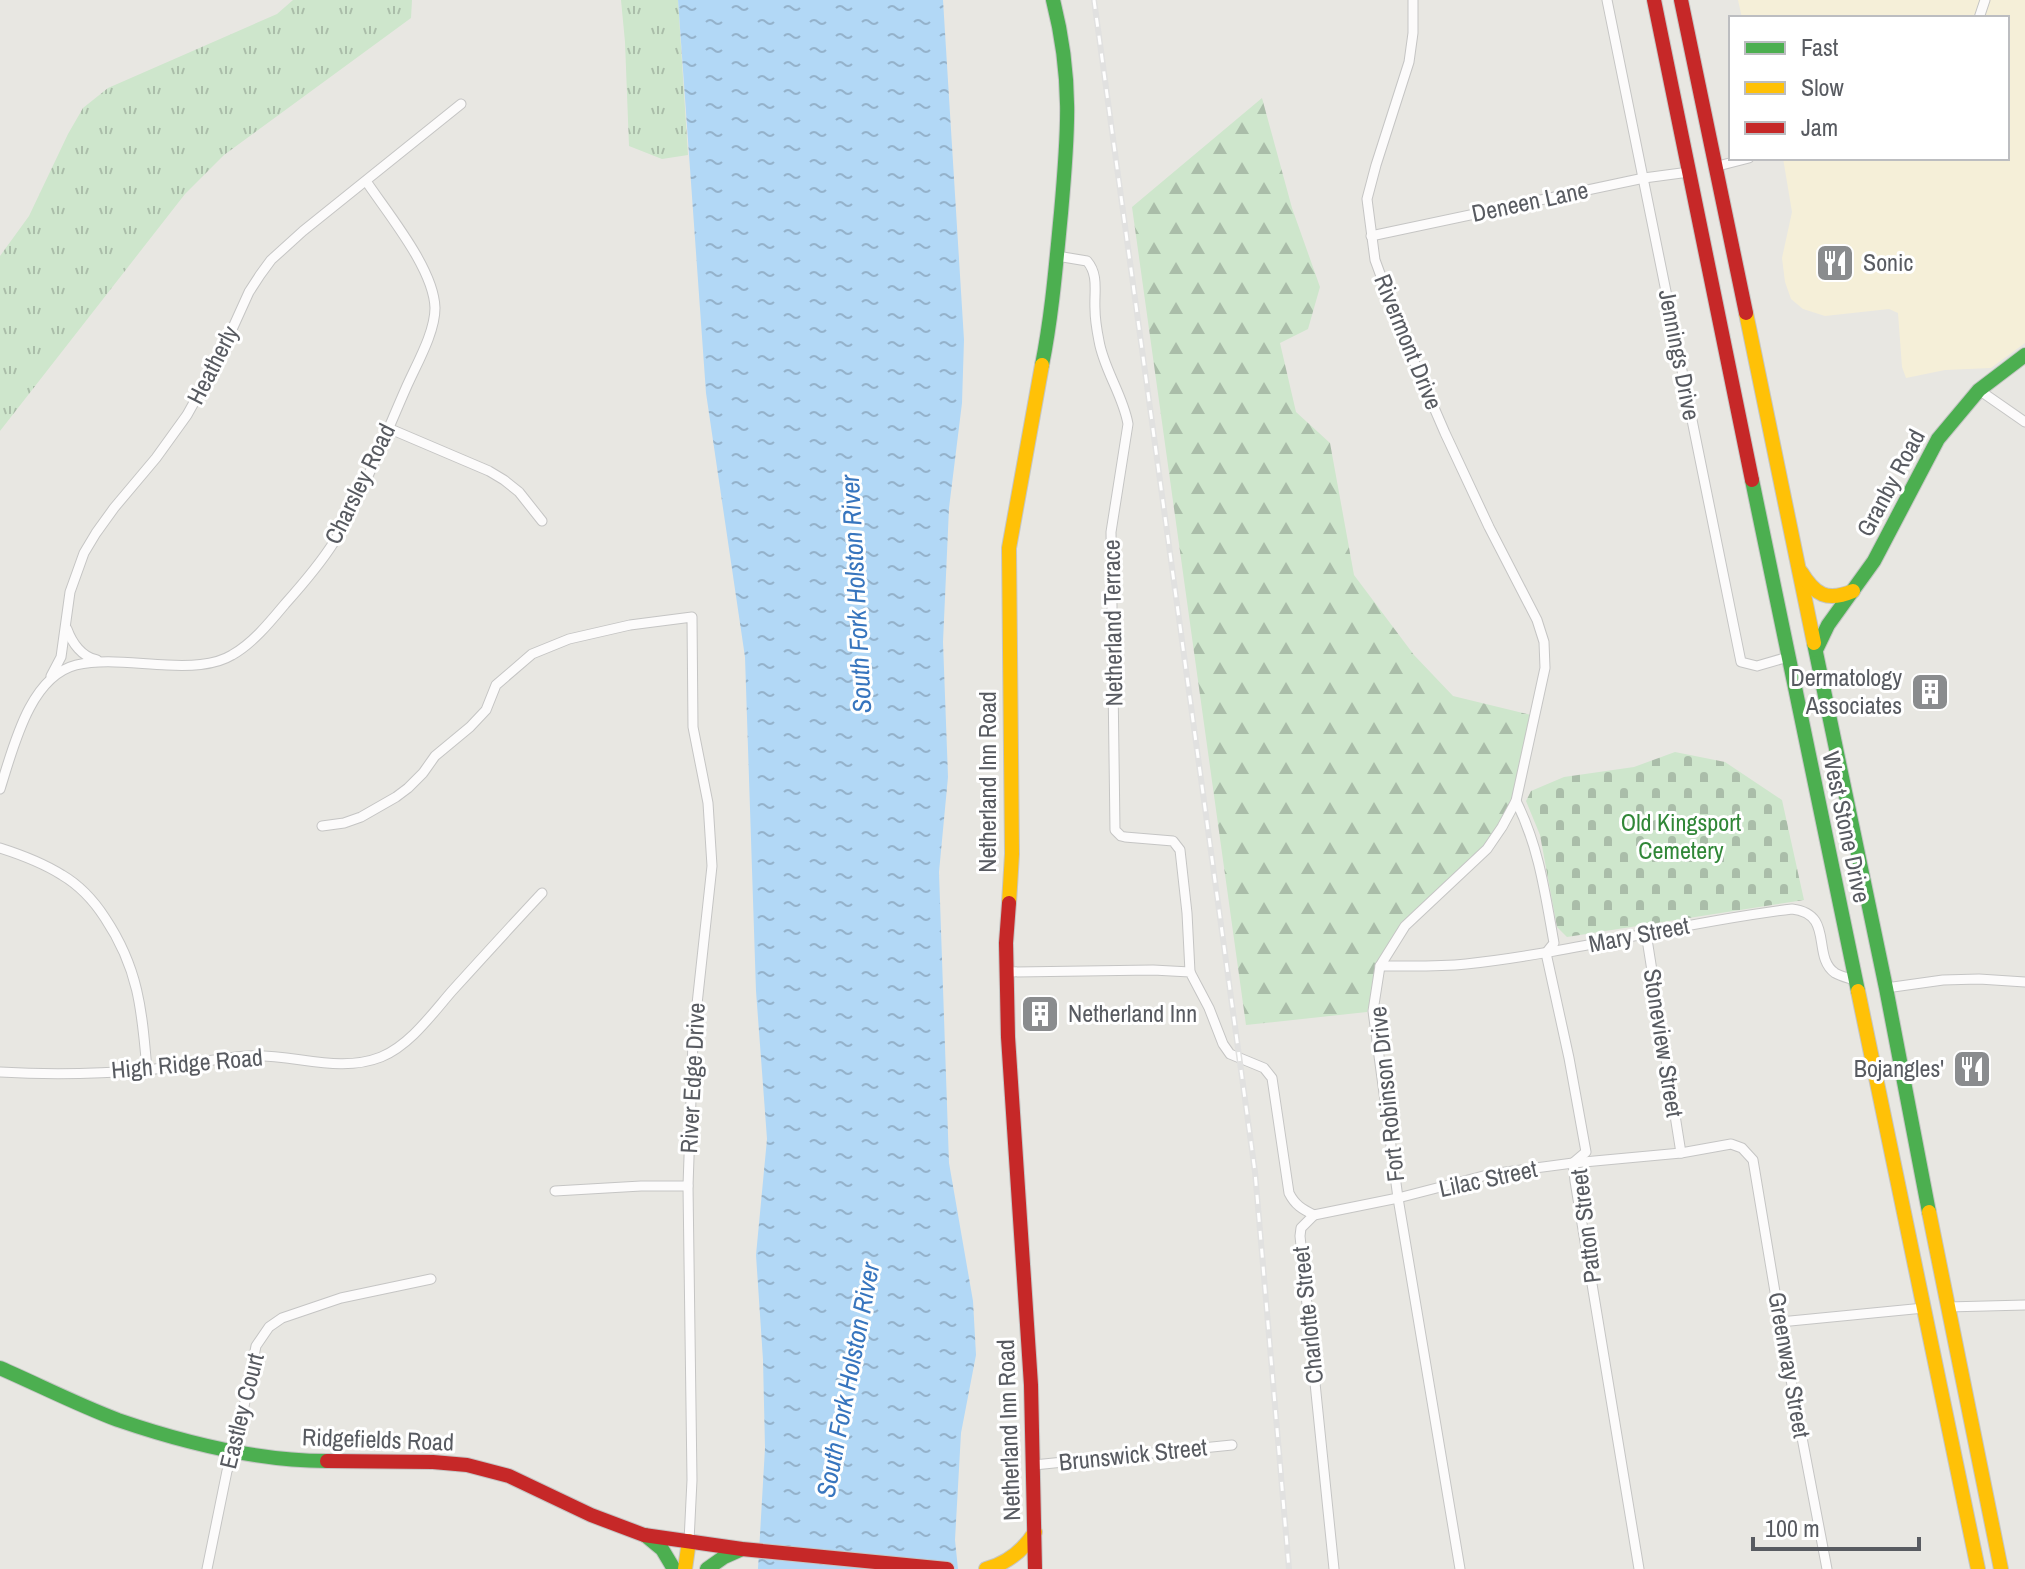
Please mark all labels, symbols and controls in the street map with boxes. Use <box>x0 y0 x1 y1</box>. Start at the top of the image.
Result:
legend <box>1729 16 2009 160</box>
text: Fast <box>1801 31 1839 63</box>
text: Slow <box>1801 71 1844 103</box>
text: Jam <box>1801 111 1838 143</box>
street label: Deneen Lane <box>1469 173 1591 229</box>
restaurant icon: Sonic <box>1814 242 1856 284</box>
place label: Sonic <box>1863 246 1913 278</box>
street label: Rivermont Drive <box>1367 269 1451 414</box>
street label: Jennings Drive <box>1652 287 1708 423</box>
street label: Heatherly <box>179 320 246 409</box>
street label: Charsley Road <box>316 418 402 549</box>
street label: Granby Road <box>1849 423 1932 542</box>
water label: South Fork Holston River <box>832 473 879 714</box>
street label: Netherland Terrace <box>1095 539 1129 707</box>
place label: Dermatology Associates <box>1790 661 1902 721</box>
building icon: Dermatology Associates <box>1909 671 1951 713</box>
street label: Netherland Inn Road <box>971 691 1003 873</box>
street label: West Stone Drive <box>1815 748 1879 905</box>
park label: Old Kingsport Cemetery <box>1621 806 1742 866</box>
street label: Mary Street <box>1586 909 1692 959</box>
street label: Stoneview Street <box>1636 966 1692 1120</box>
building icon: Netherland Inn <box>1019 993 1061 1035</box>
place label: Netherland Inn <box>1068 997 1197 1029</box>
street label: River Edge Drive <box>672 1002 712 1154</box>
street label: Fort Robinson Drive <box>1361 1005 1411 1183</box>
street label: High Ridge Road <box>110 1040 264 1086</box>
restaurant icon: Bojangles' <box>1951 1048 1993 1090</box>
place label: Bojangles' <box>1854 1052 1944 1084</box>
street label: Lilac Street <box>1436 1152 1540 1204</box>
street label: Patton Street <box>1562 1167 1608 1285</box>
street label: Charlotte Street <box>1284 1244 1330 1385</box>
water label: South Fork Holston River <box>808 1259 888 1500</box>
street label: Greenway Street <box>1761 1289 1819 1441</box>
street label: Netherland Inn Road <box>989 1339 1027 1521</box>
street label: Eastley Court <box>211 1349 271 1472</box>
street label: Ridgefields Road <box>301 1420 455 1458</box>
street label: Brunswick Street <box>1057 1430 1209 1478</box>
scale bar <box>1753 1501 1919 1551</box>
text: 100 m <box>1765 1512 1820 1544</box>

